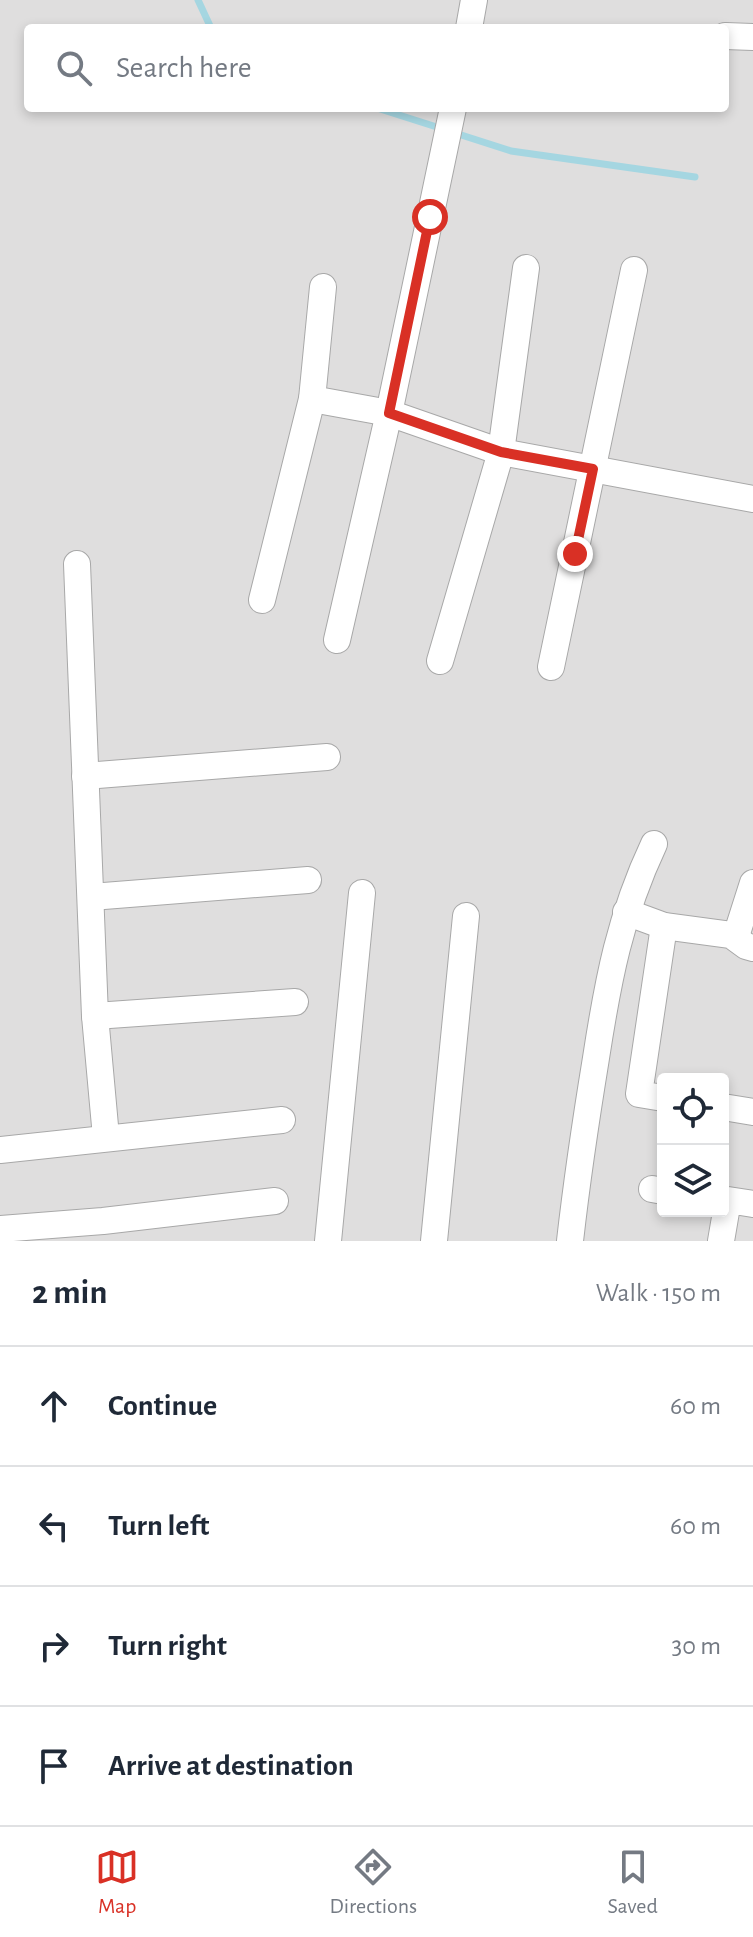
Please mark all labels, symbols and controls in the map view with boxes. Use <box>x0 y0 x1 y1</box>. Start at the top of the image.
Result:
search box <box>24 24 729 112</box>
icon: search <box>52 46 96 90</box>
text: Search here <box>116 53 252 83</box>
route start <box>412 199 448 235</box>
route end <box>557 536 593 572</box>
map controls <box>657 1073 729 1217</box>
button: locate <box>657 1073 729 1145</box>
button: layers <box>657 1145 729 1217</box>
text: 2 min <box>32 1276 107 1310</box>
text: Walk · 150 m <box>596 1280 721 1306</box>
icon: ahead <box>32 1384 76 1428</box>
text: Continue <box>108 1391 217 1421</box>
text: 60 m <box>670 1393 721 1419</box>
icon: left <box>32 1504 76 1548</box>
text: Turn left <box>108 1511 209 1541</box>
text: 60 m <box>670 1513 721 1539</box>
icon: right <box>32 1624 76 1668</box>
text: Turn right <box>108 1631 227 1661</box>
text: 30 m <box>671 1633 721 1659</box>
icon: arrive <box>32 1744 76 1788</box>
text: Arrive at destination <box>108 1751 354 1781</box>
tab: Map <box>95 1845 139 1919</box>
tab: Directions <box>329 1845 417 1919</box>
tab: Saved <box>607 1845 658 1919</box>

